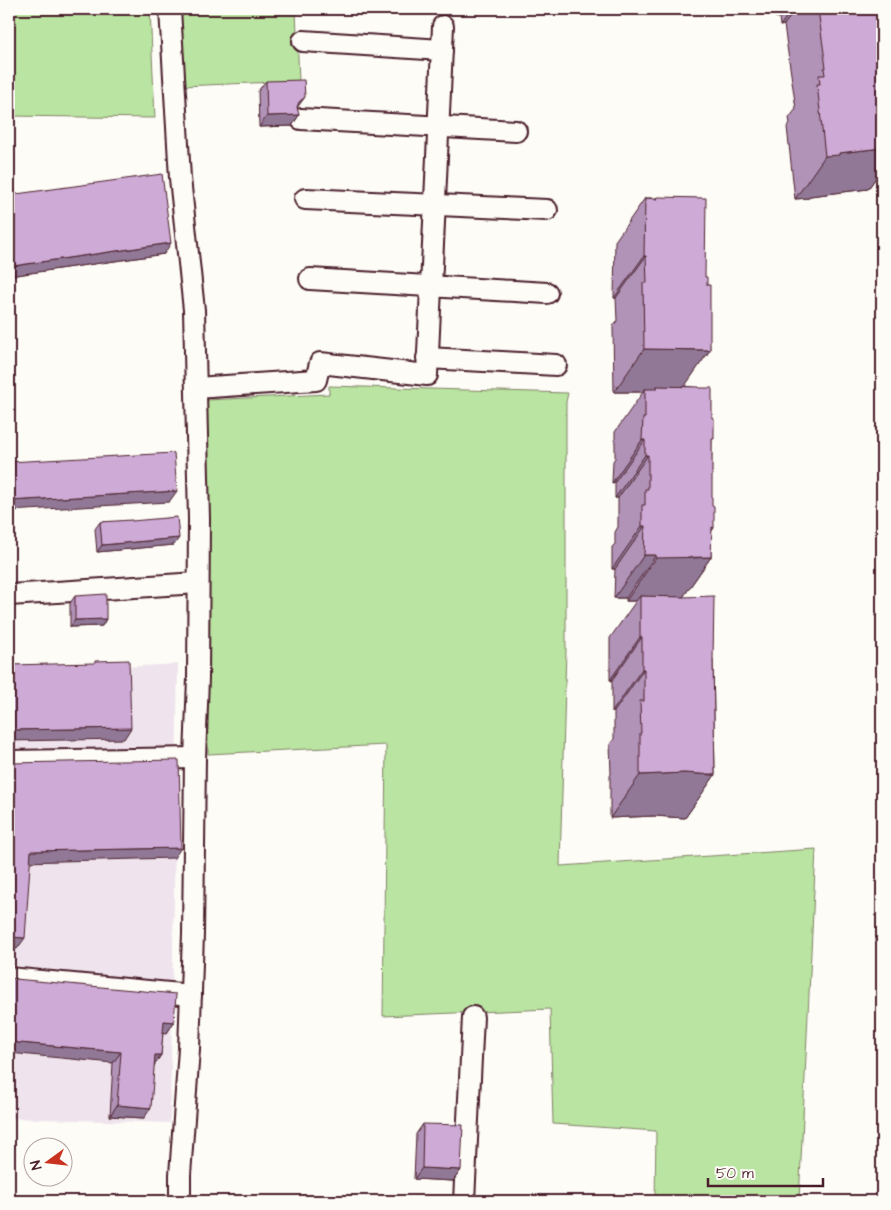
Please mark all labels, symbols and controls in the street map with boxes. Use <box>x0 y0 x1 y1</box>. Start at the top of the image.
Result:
north arrow <box>22 1138 72 1188</box>
scale bar <box>708 1155 824 1187</box>
text: N <box>26 1158 47 1172</box>
text: 50 m <box>716 1163 754 1184</box>

